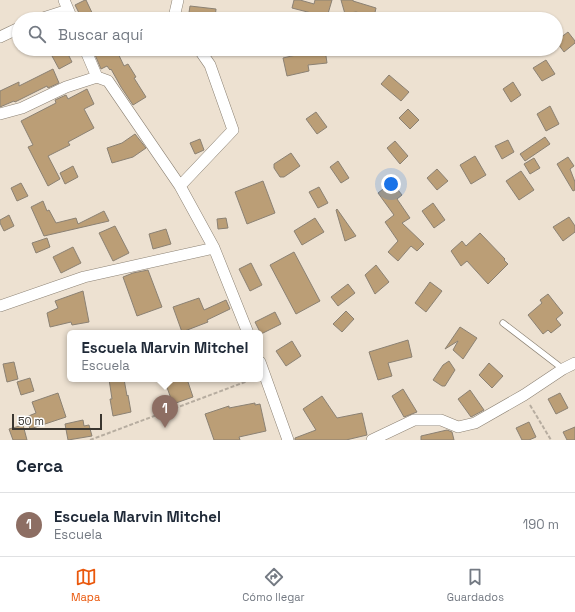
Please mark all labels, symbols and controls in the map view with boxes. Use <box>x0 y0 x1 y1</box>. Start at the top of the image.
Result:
search box <box>12 12 563 56</box>
icon: search <box>26 23 48 45</box>
text: Buscar aquí <box>58 25 143 44</box>
your location <box>381 174 401 194</box>
popup <box>67 330 263 382</box>
text: Escuela Marvin Mitchel <box>82 338 248 357</box>
text: Escuela <box>82 357 130 374</box>
pin: 1 <box>152 395 178 428</box>
scale bar <box>12 412 102 431</box>
text: 50 m <box>18 414 44 428</box>
text: Cerca <box>16 455 63 477</box>
text: Escuela Marvin Mitchel <box>54 507 221 526</box>
text: 1 <box>26 516 32 533</box>
text: 190 m <box>523 516 559 533</box>
text: Escuela <box>54 526 102 543</box>
tab: Mapa <box>71 566 100 604</box>
tab: Cómo llegar <box>242 566 305 604</box>
tab: Guardados <box>447 566 504 604</box>

